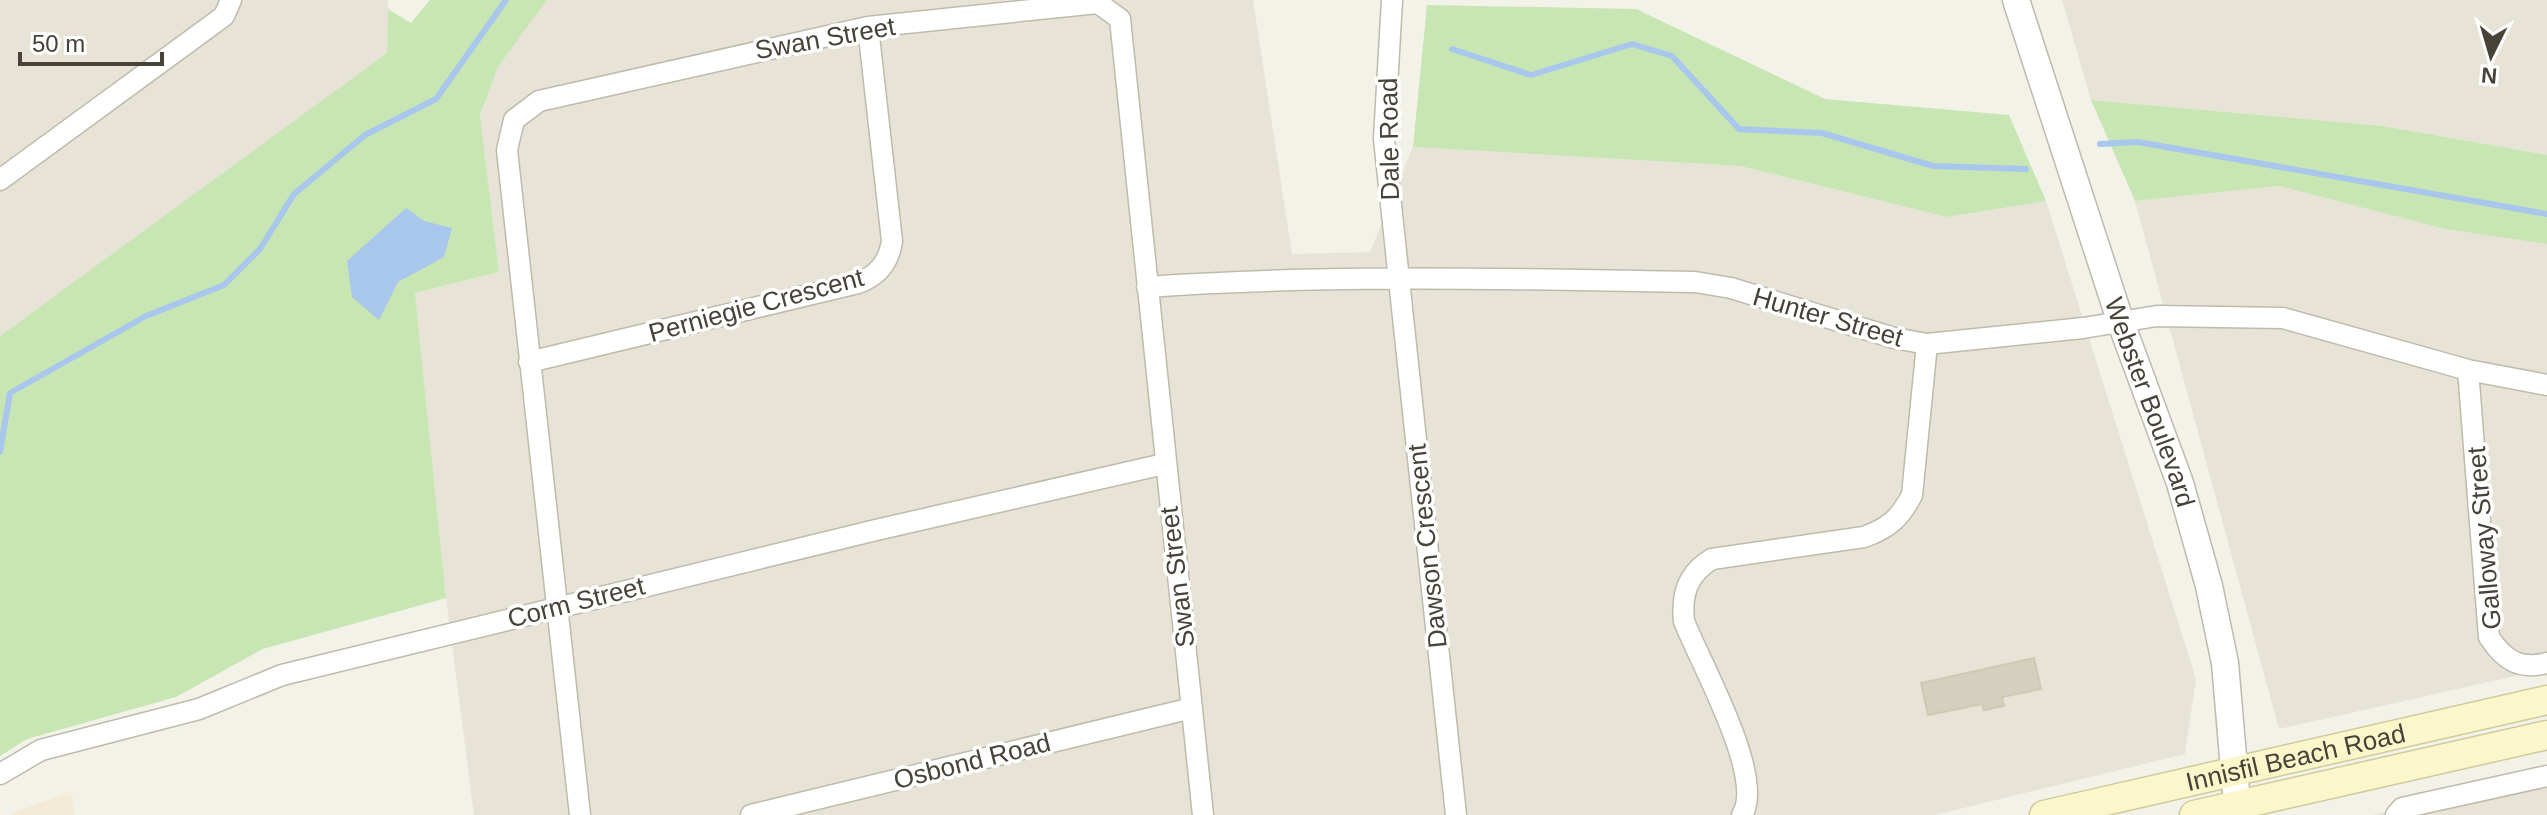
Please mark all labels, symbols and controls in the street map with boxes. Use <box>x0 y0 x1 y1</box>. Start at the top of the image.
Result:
street label: Swan Street <box>753 11 898 65</box>
scale bar <box>20 16 162 66</box>
north arrow <box>2451 16 2531 96</box>
text: 50 m <box>32 30 85 57</box>
text: N <box>2480 62 2498 89</box>
street label: Dale Road <box>1373 77 1405 201</box>
street label: Perniegie Crescent <box>645 262 867 348</box>
street label: Hunter Street <box>1750 281 1907 353</box>
street label: Webster Boulevard <box>2099 294 2201 510</box>
street label: Dawson Crescent <box>1401 442 1453 650</box>
street label: Galloway Street <box>2461 445 2507 631</box>
street label: Swan Street <box>1153 504 1201 649</box>
street label: Corm Street <box>504 570 648 634</box>
street label: Innisfil Beach Road <box>2183 718 2408 797</box>
street label: Osbond Road <box>891 727 1053 795</box>

